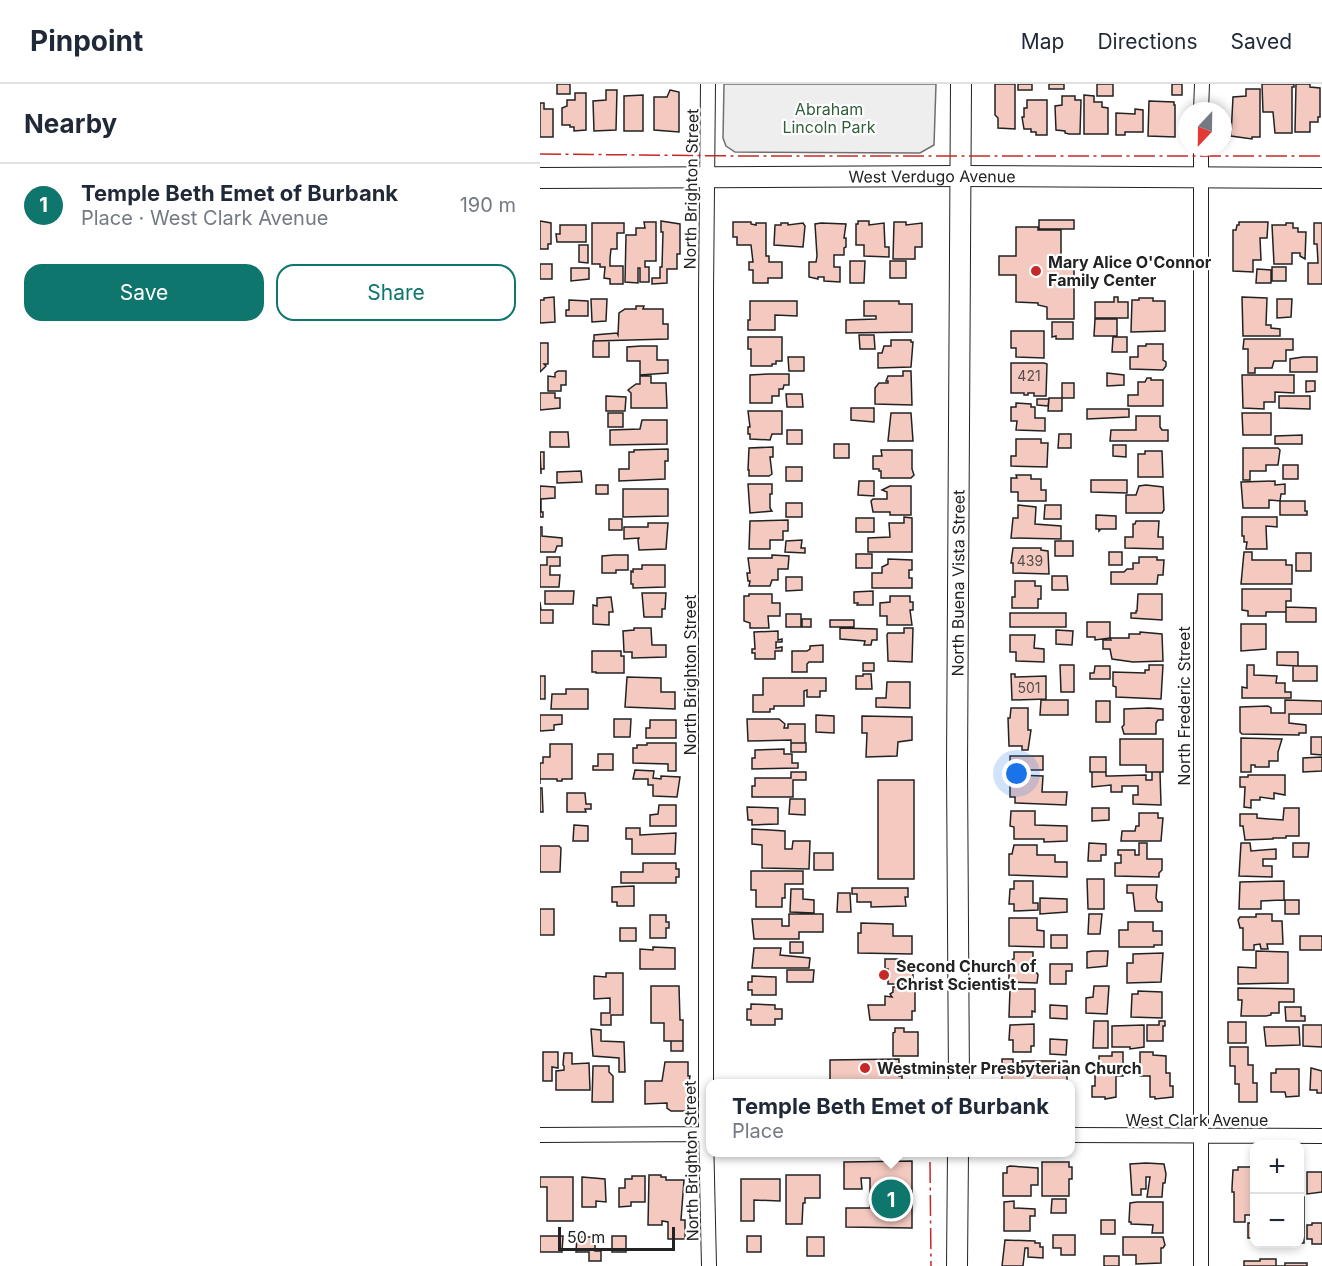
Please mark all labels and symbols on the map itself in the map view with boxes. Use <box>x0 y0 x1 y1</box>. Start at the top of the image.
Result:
park label: Abraham Lincoln Park <box>782 99 876 137</box>
north arrow <box>1178 102 1232 156</box>
street label: North Brighton Street <box>680 108 702 270</box>
street label: West Verdugo Avenue <box>848 166 1016 187</box>
place label: Mary Alice O'Connor Family Center <box>1048 252 1212 290</box>
marker: Mary Alice O'Connor Family Center <box>1029 264 1043 278</box>
house number: 421 <box>1017 367 1041 384</box>
street label: North Buena Vista Street <box>948 490 969 676</box>
house number: 439 <box>1017 552 1043 569</box>
street label: North Brighton Street <box>680 595 700 755</box>
street label: North Frederic Street <box>1174 626 1194 786</box>
house number: 501 <box>1017 679 1041 696</box>
your location <box>1002 759 1031 788</box>
place label: Second Church of Christ Scientist <box>896 956 1037 994</box>
marker: Second Church of Christ Scientist <box>877 968 891 982</box>
place label: Westminster Presbyterian Church <box>877 1058 1142 1078</box>
marker: Westminster Presbyterian Church <box>858 1061 872 1075</box>
street label: North Brighton Street <box>680 1080 702 1242</box>
street label: West Clark Avenue <box>1126 1110 1268 1130</box>
pin: 1 <box>872 1176 910 1222</box>
scale bar <box>558 1224 675 1252</box>

